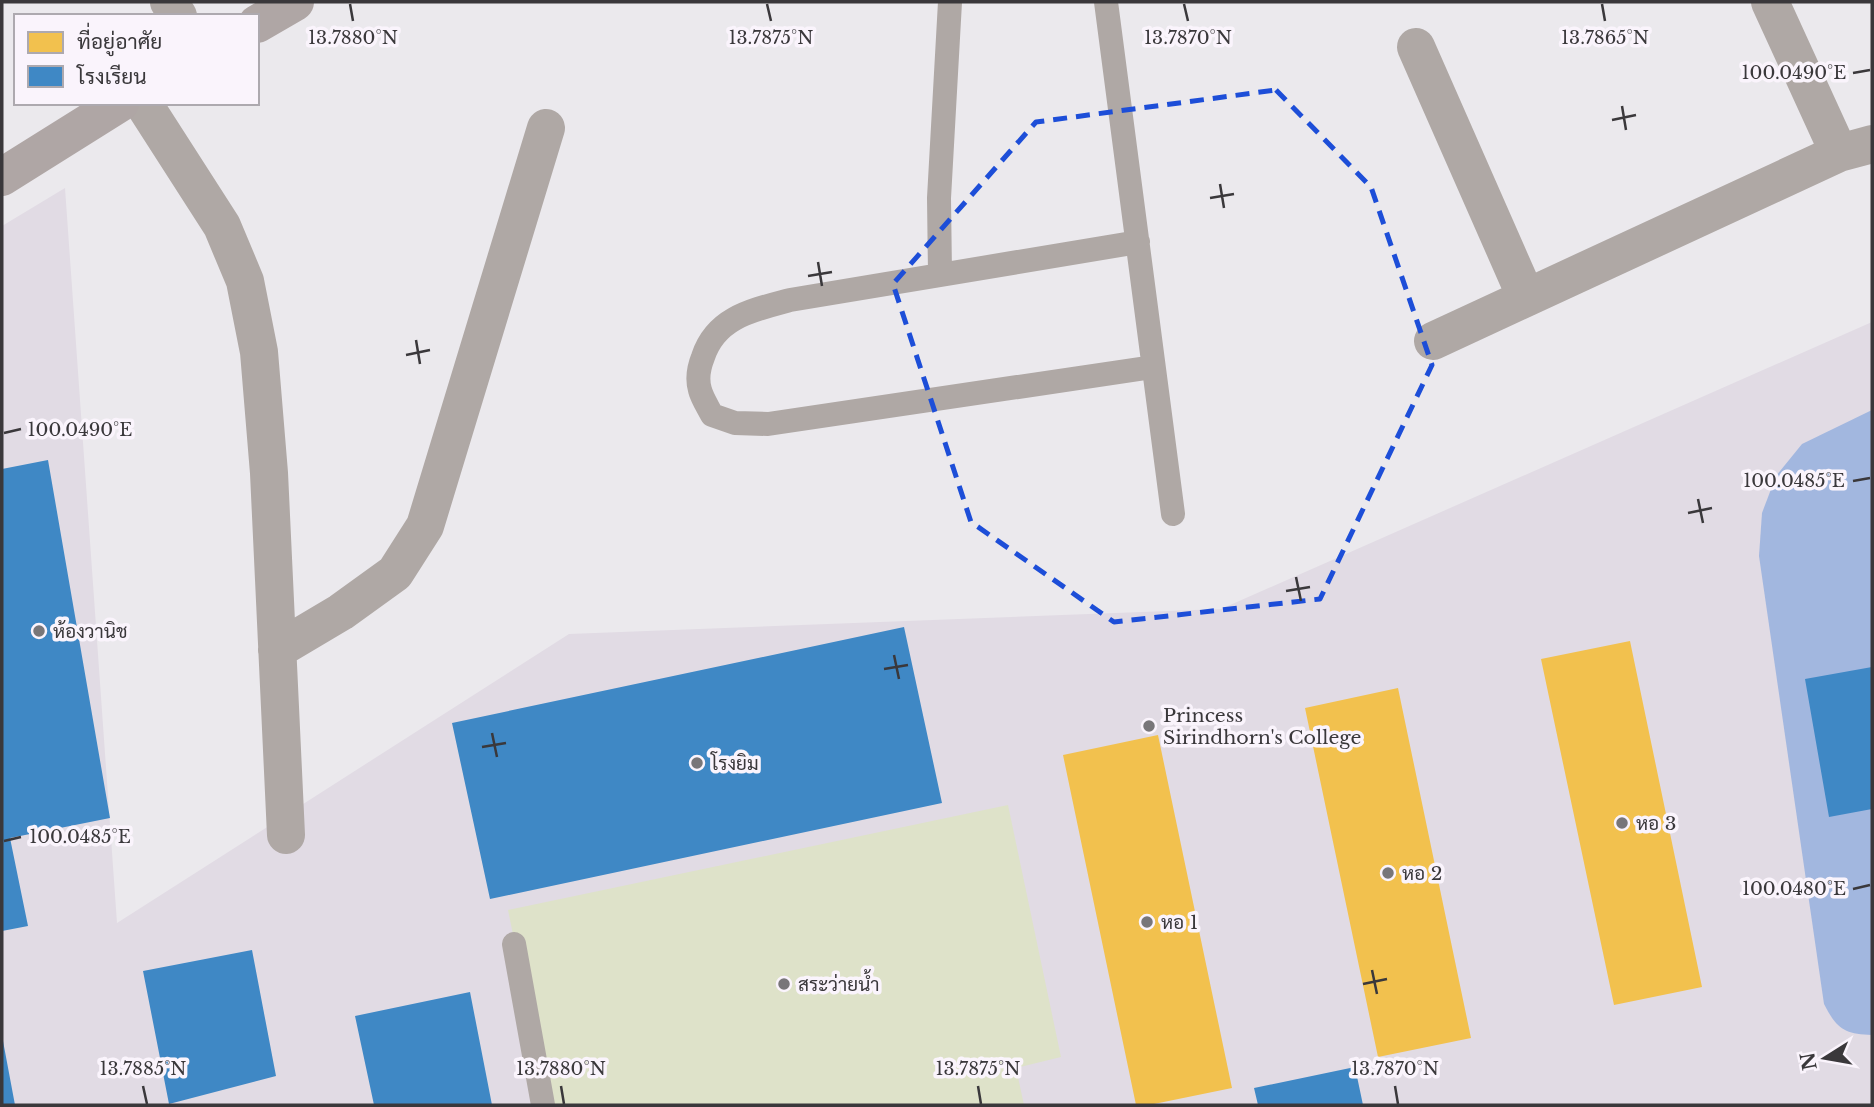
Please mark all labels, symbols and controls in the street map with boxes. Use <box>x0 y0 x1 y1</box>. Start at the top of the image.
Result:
legend <box>14 14 259 105</box>
text: ที่อยู่อาศัย <box>77 22 162 57</box>
text: 13.7880°N <box>308 27 398 49</box>
text: 13.7875°N <box>728 27 814 49</box>
text: 13.7870°N <box>1144 27 1232 49</box>
text: 13.7865°N <box>1561 27 1649 49</box>
text: 100.0490°E <box>1742 62 1846 84</box>
text: โรงเรียน <box>76 64 147 90</box>
text: 100.0490°E <box>28 419 132 441</box>
text: 100.0485°E <box>1743 470 1845 492</box>
place label: ห้องวานิช <box>53 620 127 643</box>
marker: ห้องวานิช <box>31 623 47 639</box>
place label: Princess Sirindhorn's College <box>1163 704 1361 749</box>
marker: Princess Sirindhorn's College <box>1141 718 1157 734</box>
place label: โรงยิม <box>710 751 759 775</box>
marker: โรงยิม <box>689 755 705 771</box>
place label: หอ 3 <box>1636 812 1676 835</box>
marker: หอ 3 <box>1614 815 1630 831</box>
text: 100.0485°E <box>29 826 131 848</box>
place label: หอ 2 <box>1402 862 1442 885</box>
marker: หอ 2 <box>1380 865 1396 881</box>
text: 100.0480°E <box>1742 878 1846 900</box>
place label: หอ 1 <box>1161 911 1198 934</box>
marker: หอ 1 <box>1139 914 1155 930</box>
place label: สระว่ายน้ำ <box>798 969 880 996</box>
marker: สระว่ายน้ำ <box>776 976 792 992</box>
north arrow <box>1790 1023 1860 1093</box>
text: N <box>1796 1050 1822 1072</box>
text: 13.7885°N <box>99 1058 187 1080</box>
text: 13.7880°N <box>516 1058 606 1080</box>
text: 13.7875°N <box>935 1058 1021 1080</box>
text: 13.7870°N <box>1351 1058 1439 1080</box>

